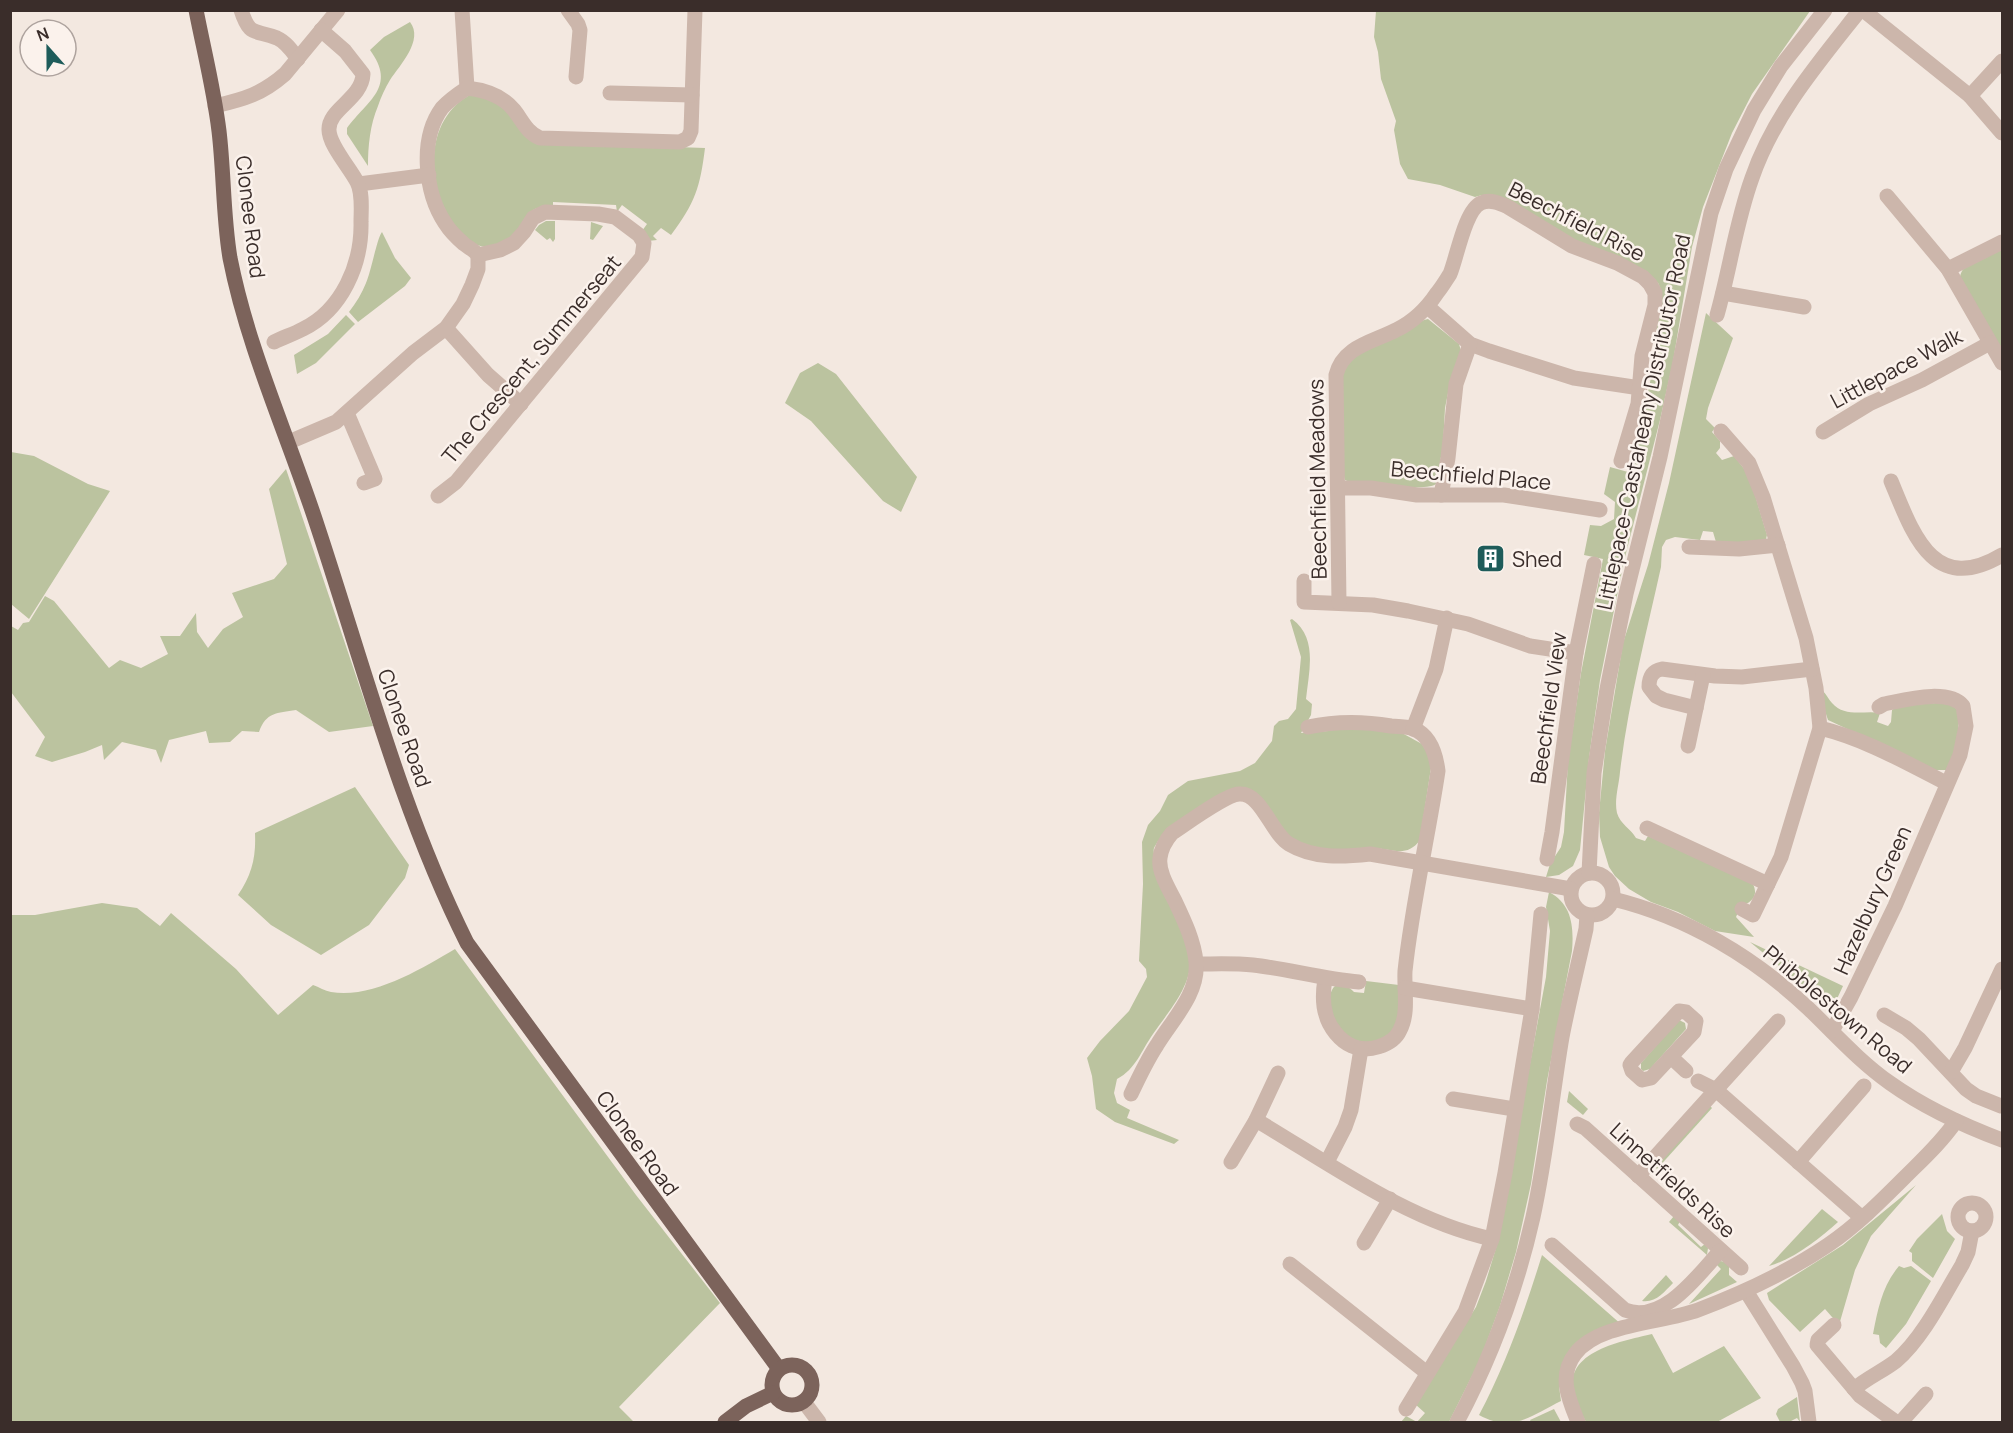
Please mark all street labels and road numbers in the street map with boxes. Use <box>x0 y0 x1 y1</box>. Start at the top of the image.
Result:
street label: Clonee Road <box>230 154 272 280</box>
street label: Beechfield Rise <box>1504 175 1650 267</box>
street label: Littlepace-Castaheany Distributor Road <box>1589 231 1697 613</box>
street label: The Crescent, Summerseat <box>435 249 627 469</box>
street label: Littlepace Walk <box>1825 321 1967 415</box>
street label: Beechfield Meadows <box>1301 378 1333 580</box>
street label: Beechfield Place <box>1390 454 1552 496</box>
street label: Beechfield View <box>1523 630 1573 786</box>
street label: Clonee Road <box>372 665 438 791</box>
street label: Hazelbury Green <box>1827 821 1917 979</box>
street label: Phibblestown Road <box>1758 939 1918 1079</box>
street label: Clonee Road <box>590 1085 686 1201</box>
street label: Linnetfields Rise <box>1604 1116 1742 1244</box>

